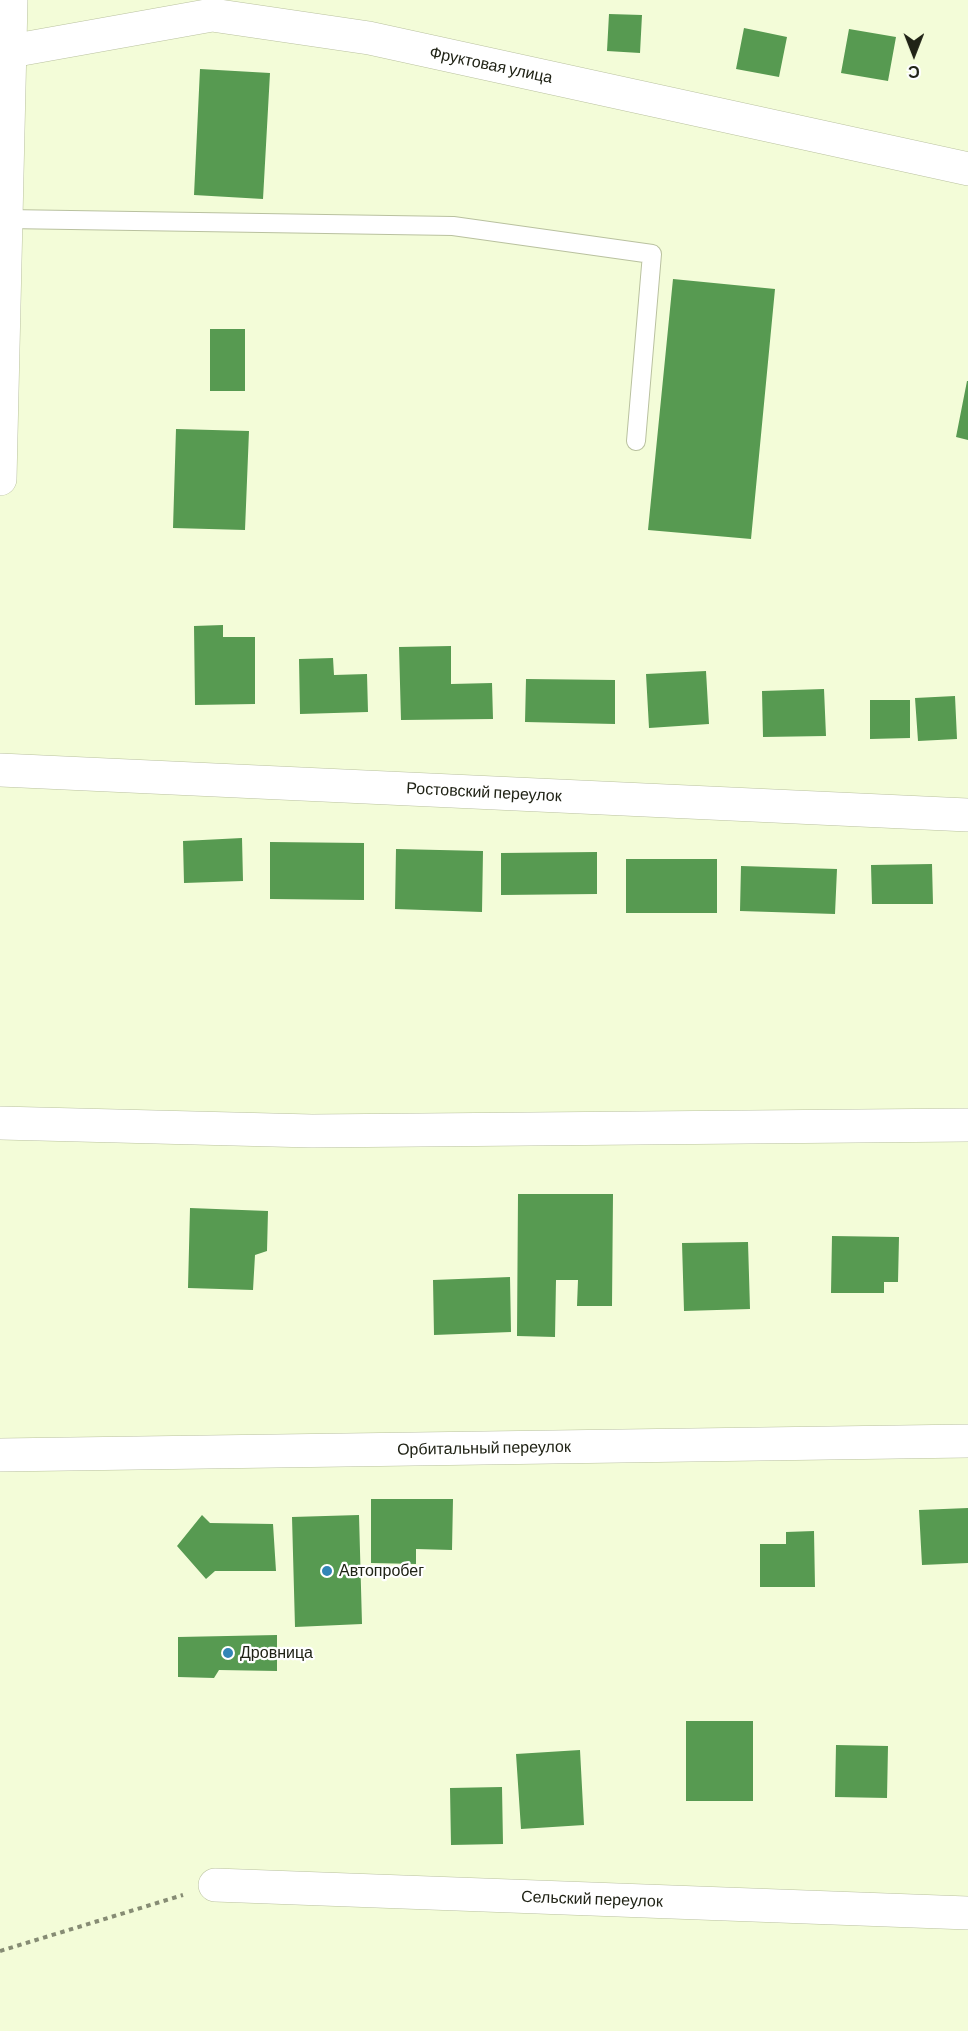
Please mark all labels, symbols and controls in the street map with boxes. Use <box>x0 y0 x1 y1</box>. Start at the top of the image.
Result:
north arrow <box>884 24 944 84</box>
street label: Фруктовая улица <box>428 43 554 87</box>
text: С <box>908 63 920 82</box>
street label: Ростовский переулок <box>406 778 562 806</box>
street label: Орбитальный переулок <box>397 1437 571 1459</box>
place label: Автопробег <box>339 1561 424 1581</box>
marker: Автопробег <box>320 1564 334 1578</box>
place label: Дровница <box>240 1643 313 1663</box>
marker: Дровница <box>221 1646 235 1660</box>
street label: Сельский переулок <box>521 1887 663 1911</box>

